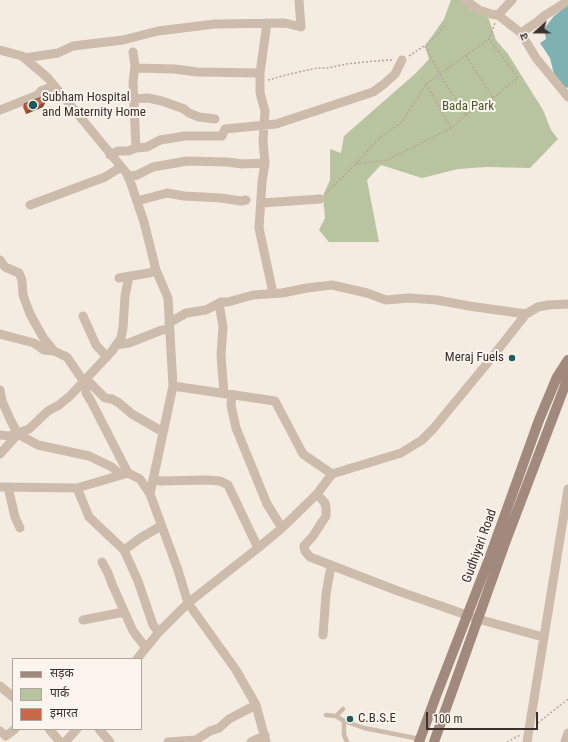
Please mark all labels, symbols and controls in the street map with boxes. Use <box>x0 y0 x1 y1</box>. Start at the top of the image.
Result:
north arrow <box>516 12 556 52</box>
text: उ <box>517 31 532 42</box>
place label: Subham Hospital and Maternity Home <box>42 90 146 121</box>
marker: Subham Hospital and Maternity Home <box>27 99 39 111</box>
park label: Bada Park <box>442 99 494 115</box>
place label: Meraj Fuels <box>445 350 504 366</box>
marker: Meraj Fuels <box>507 353 517 363</box>
street label: Gudhiyari Road <box>459 507 501 585</box>
legend <box>12 658 142 730</box>
text: सड़क <box>50 666 74 680</box>
text: पार्क <box>50 686 69 700</box>
scale bar <box>428 704 540 730</box>
text: इमारत <box>50 706 78 720</box>
place label: C.B.S.E <box>358 711 396 727</box>
text: 100 m <box>433 712 463 726</box>
marker: C.B.S.E <box>345 714 355 724</box>

